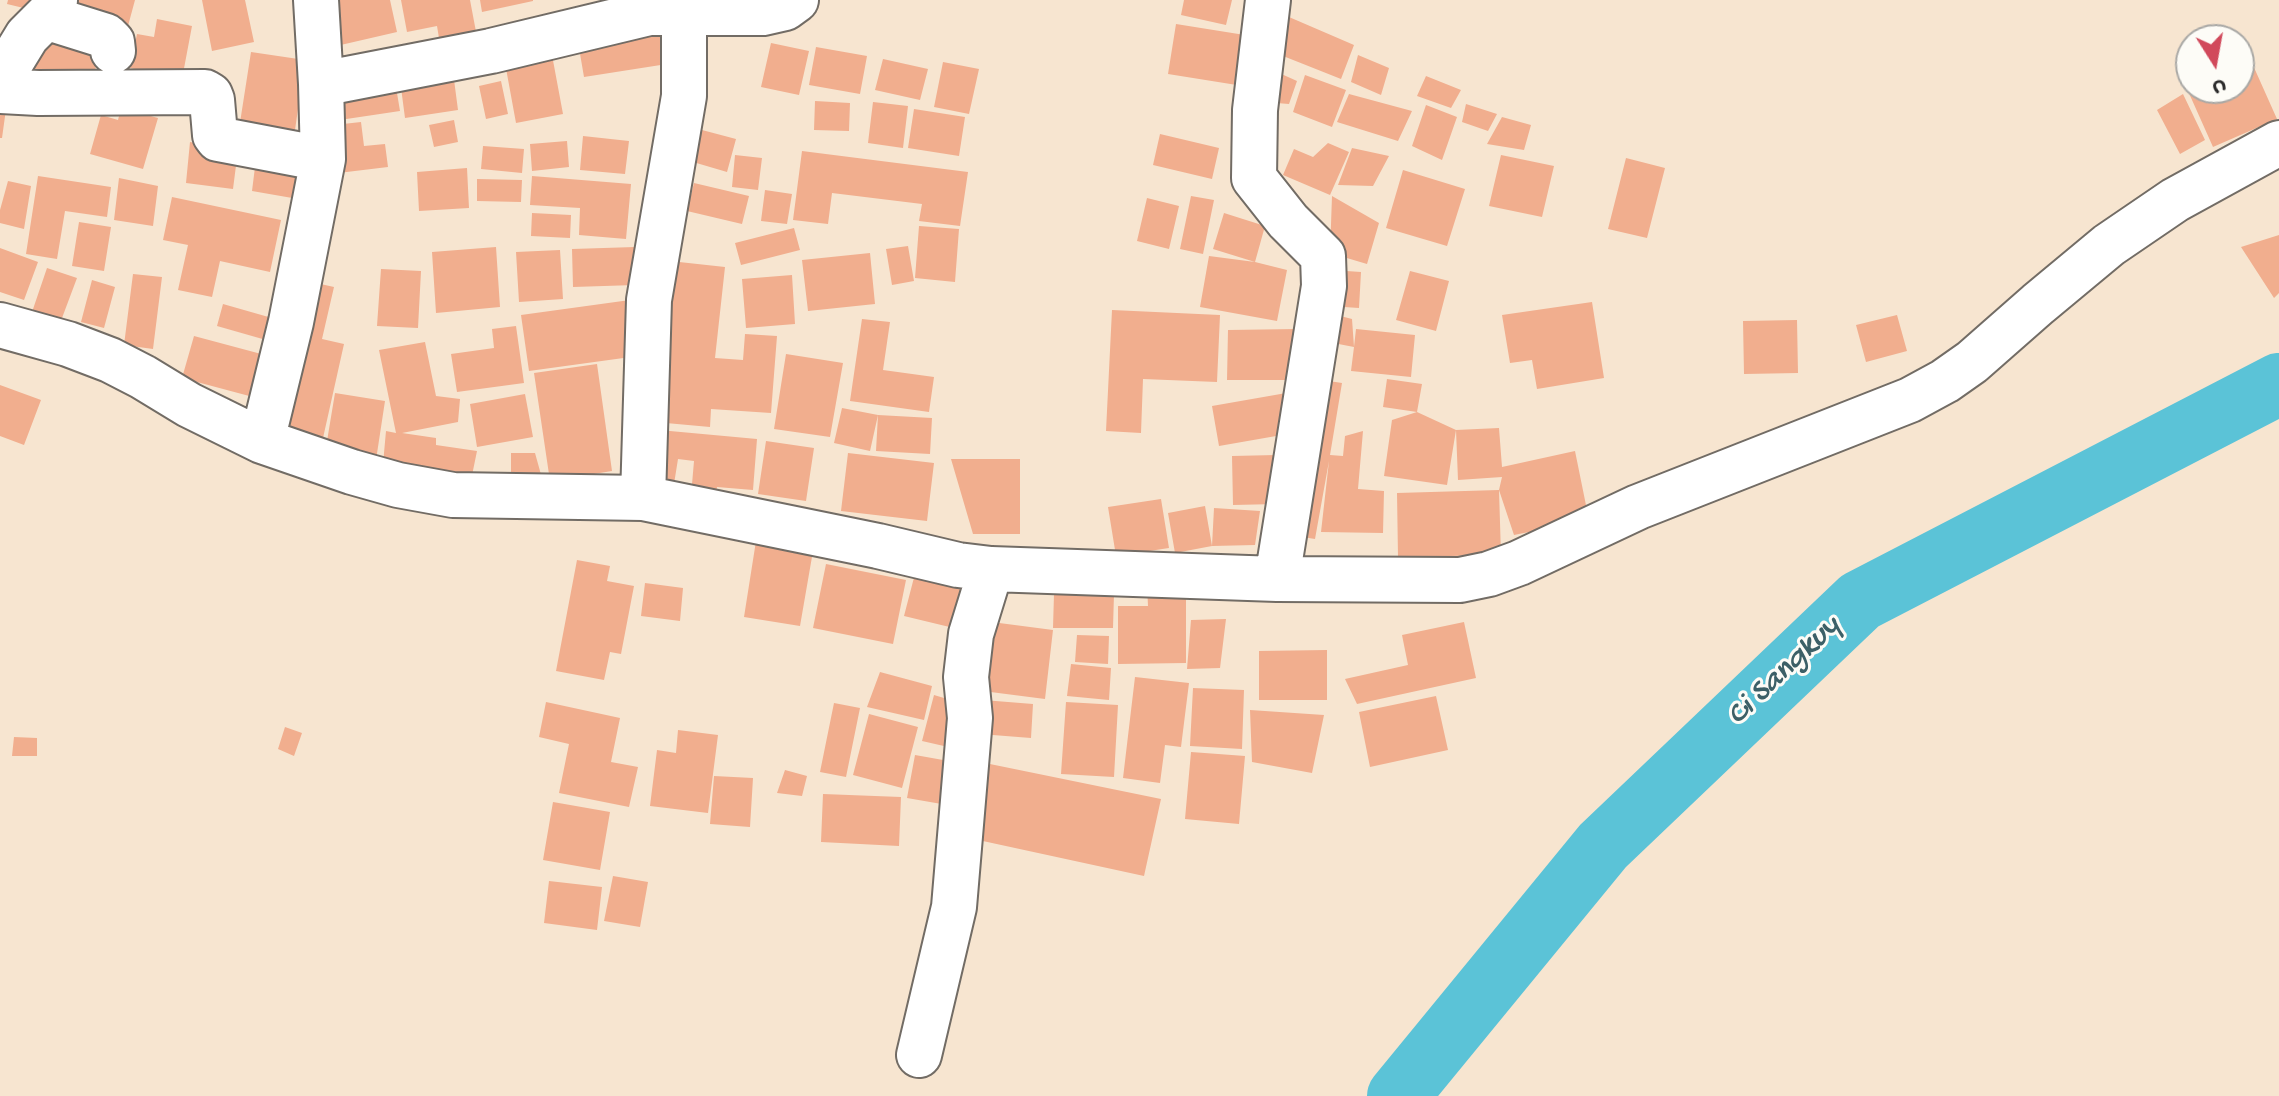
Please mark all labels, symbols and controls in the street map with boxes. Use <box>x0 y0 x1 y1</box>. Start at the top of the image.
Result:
north arrow <box>2175 24 2255 104</box>
text: U <box>2210 72 2228 100</box>
water label: Ci Sangkuy <box>1720 609 1850 735</box>

